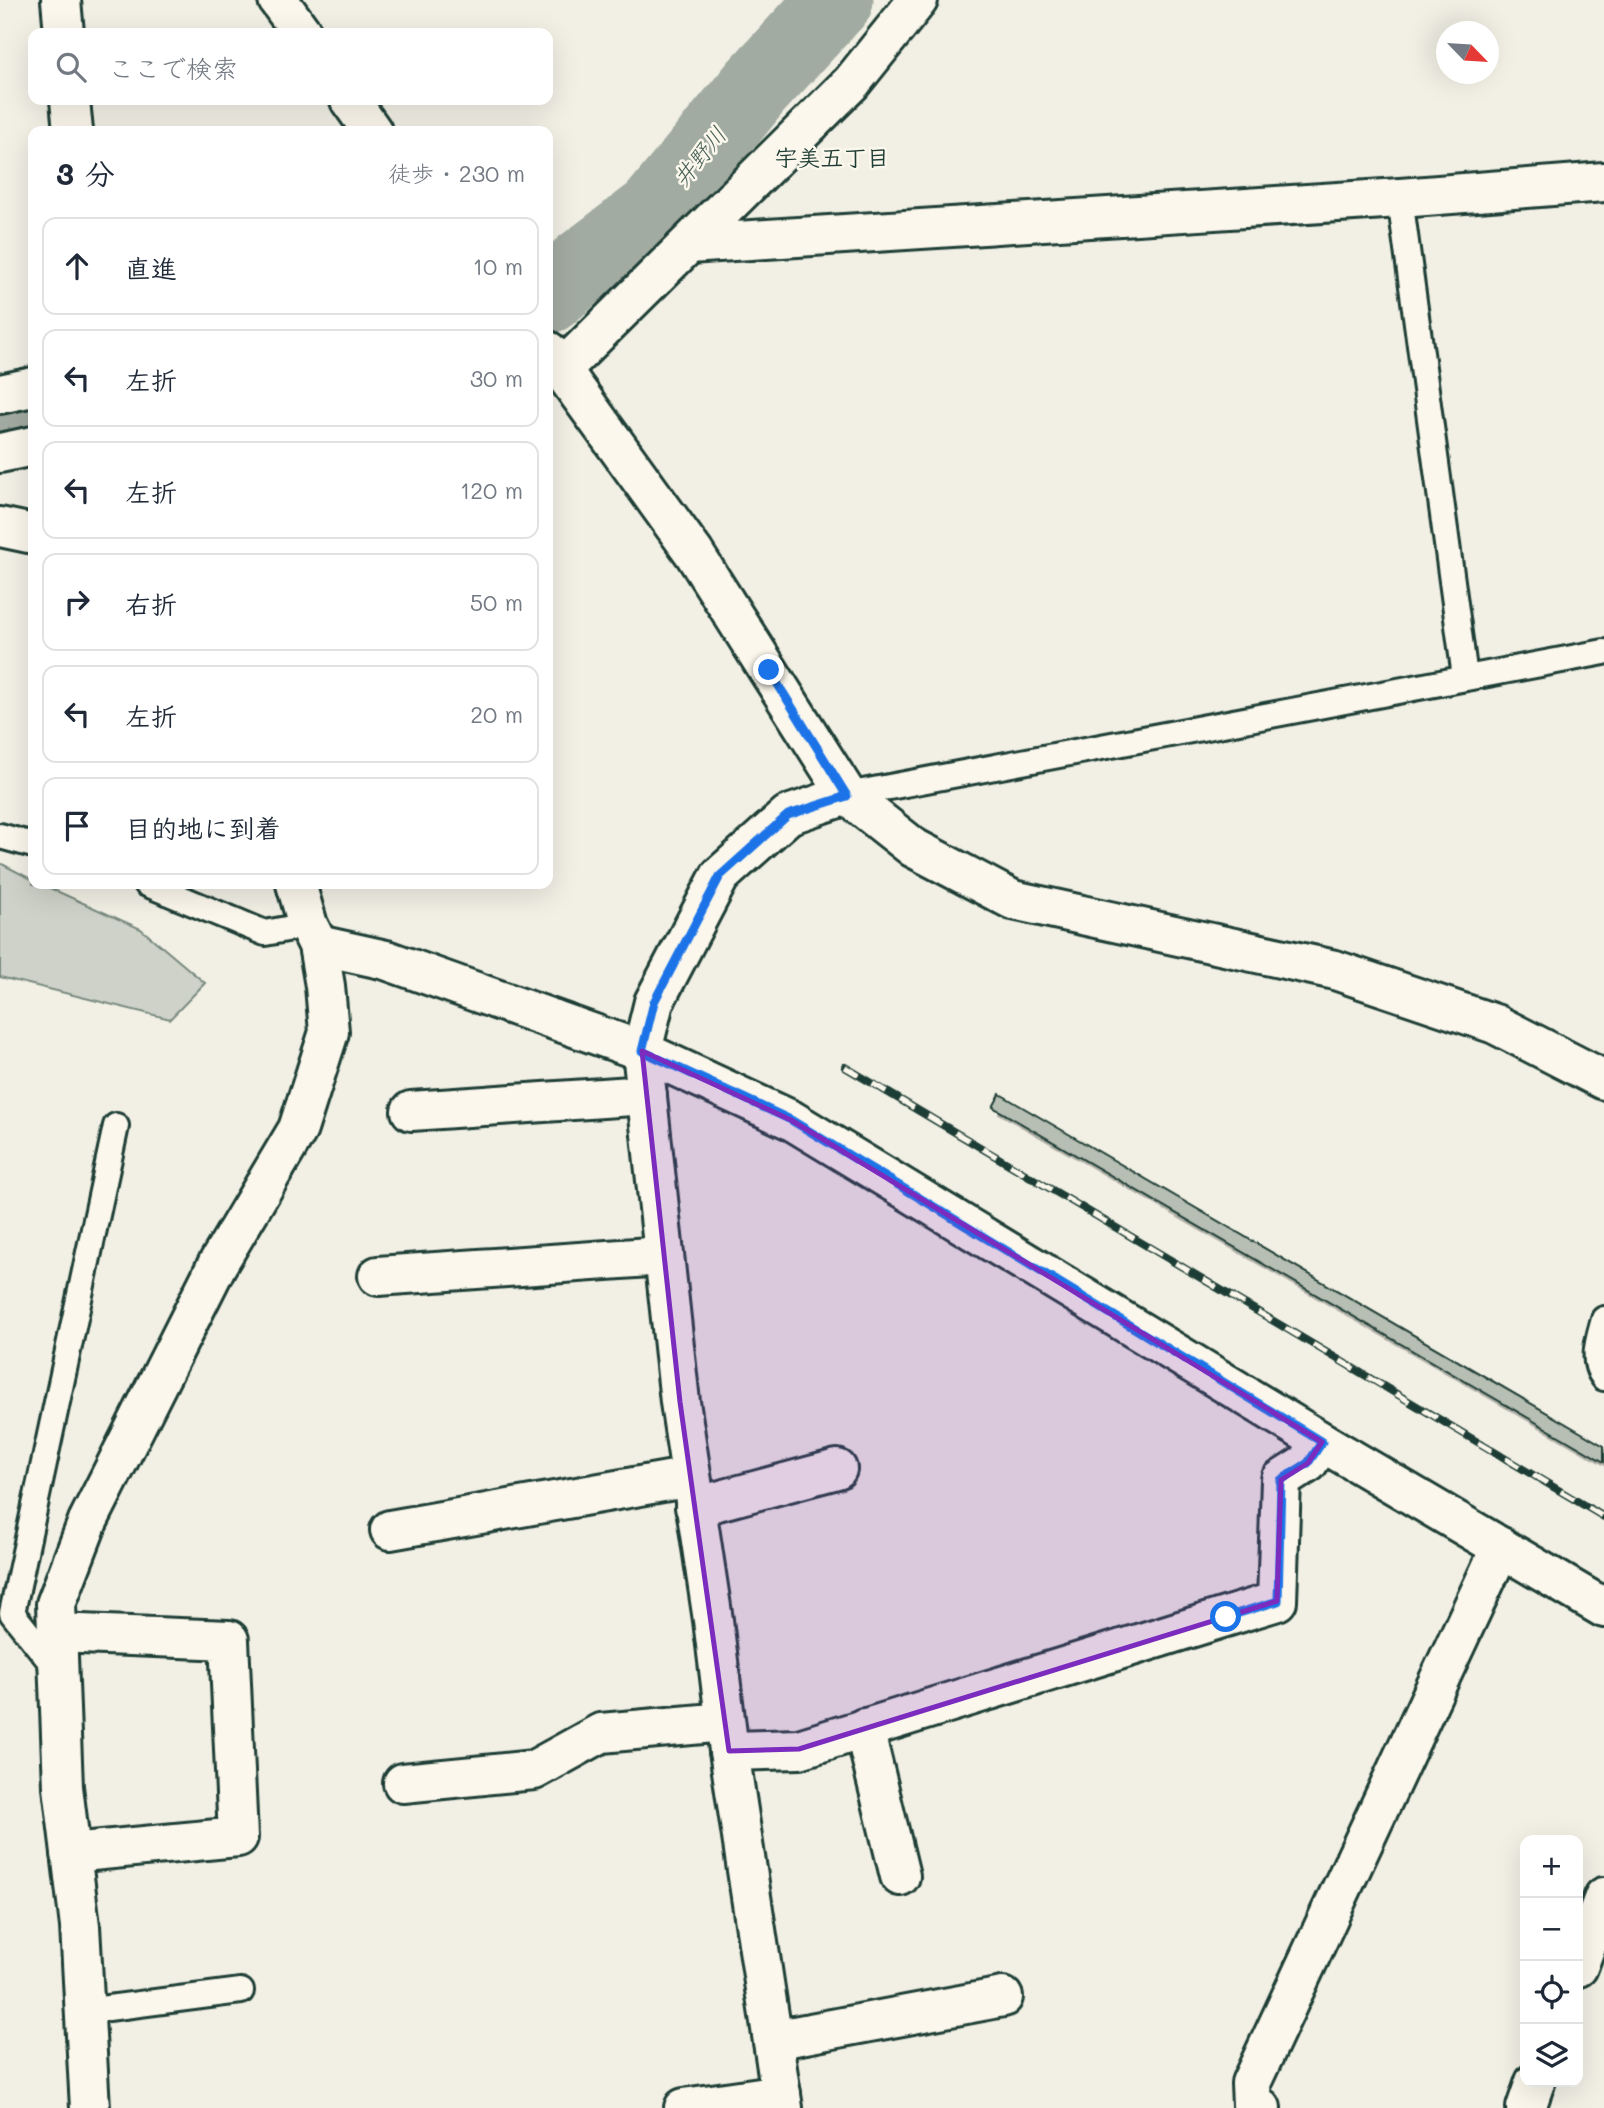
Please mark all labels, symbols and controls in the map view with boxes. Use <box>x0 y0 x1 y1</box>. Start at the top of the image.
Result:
north arrow <box>1436 21 1499 84</box>
search box <box>28 28 553 105</box>
icon: search <box>52 48 90 86</box>
text: ここで検索 <box>108 51 238 85</box>
water label: 井野川 <box>666 120 732 192</box>
district label: 宇美五丁目 <box>775 142 890 172</box>
text: 3 分 <box>56 153 115 193</box>
text: 徒歩 · 230 m <box>388 158 525 188</box>
icon: ahead <box>58 247 96 285</box>
text: 直進 <box>125 251 177 285</box>
text: 10 m <box>473 251 523 281</box>
icon: left <box>58 359 96 397</box>
text: 左折 <box>125 363 177 397</box>
text: 30 m <box>470 363 523 393</box>
icon: left <box>58 471 96 509</box>
text: 左折 <box>125 475 177 509</box>
text: 120 m <box>460 475 523 505</box>
icon: right <box>58 583 96 621</box>
text: 右折 <box>125 587 177 621</box>
text: 50 m <box>470 587 523 617</box>
route end <box>753 654 784 685</box>
icon: left <box>58 695 96 733</box>
text: 左折 <box>125 699 177 733</box>
text: 20 m <box>470 699 523 729</box>
icon: arrive <box>58 807 96 845</box>
text: 目的地に到着 <box>125 811 281 845</box>
route start <box>1210 1601 1241 1632</box>
map controls <box>1520 1835 1583 2087</box>
button: + <box>1520 1835 1583 1898</box>
button: − <box>1520 1898 1583 1961</box>
button: locate <box>1520 1961 1583 2024</box>
button: layers <box>1520 2024 1583 2087</box>

